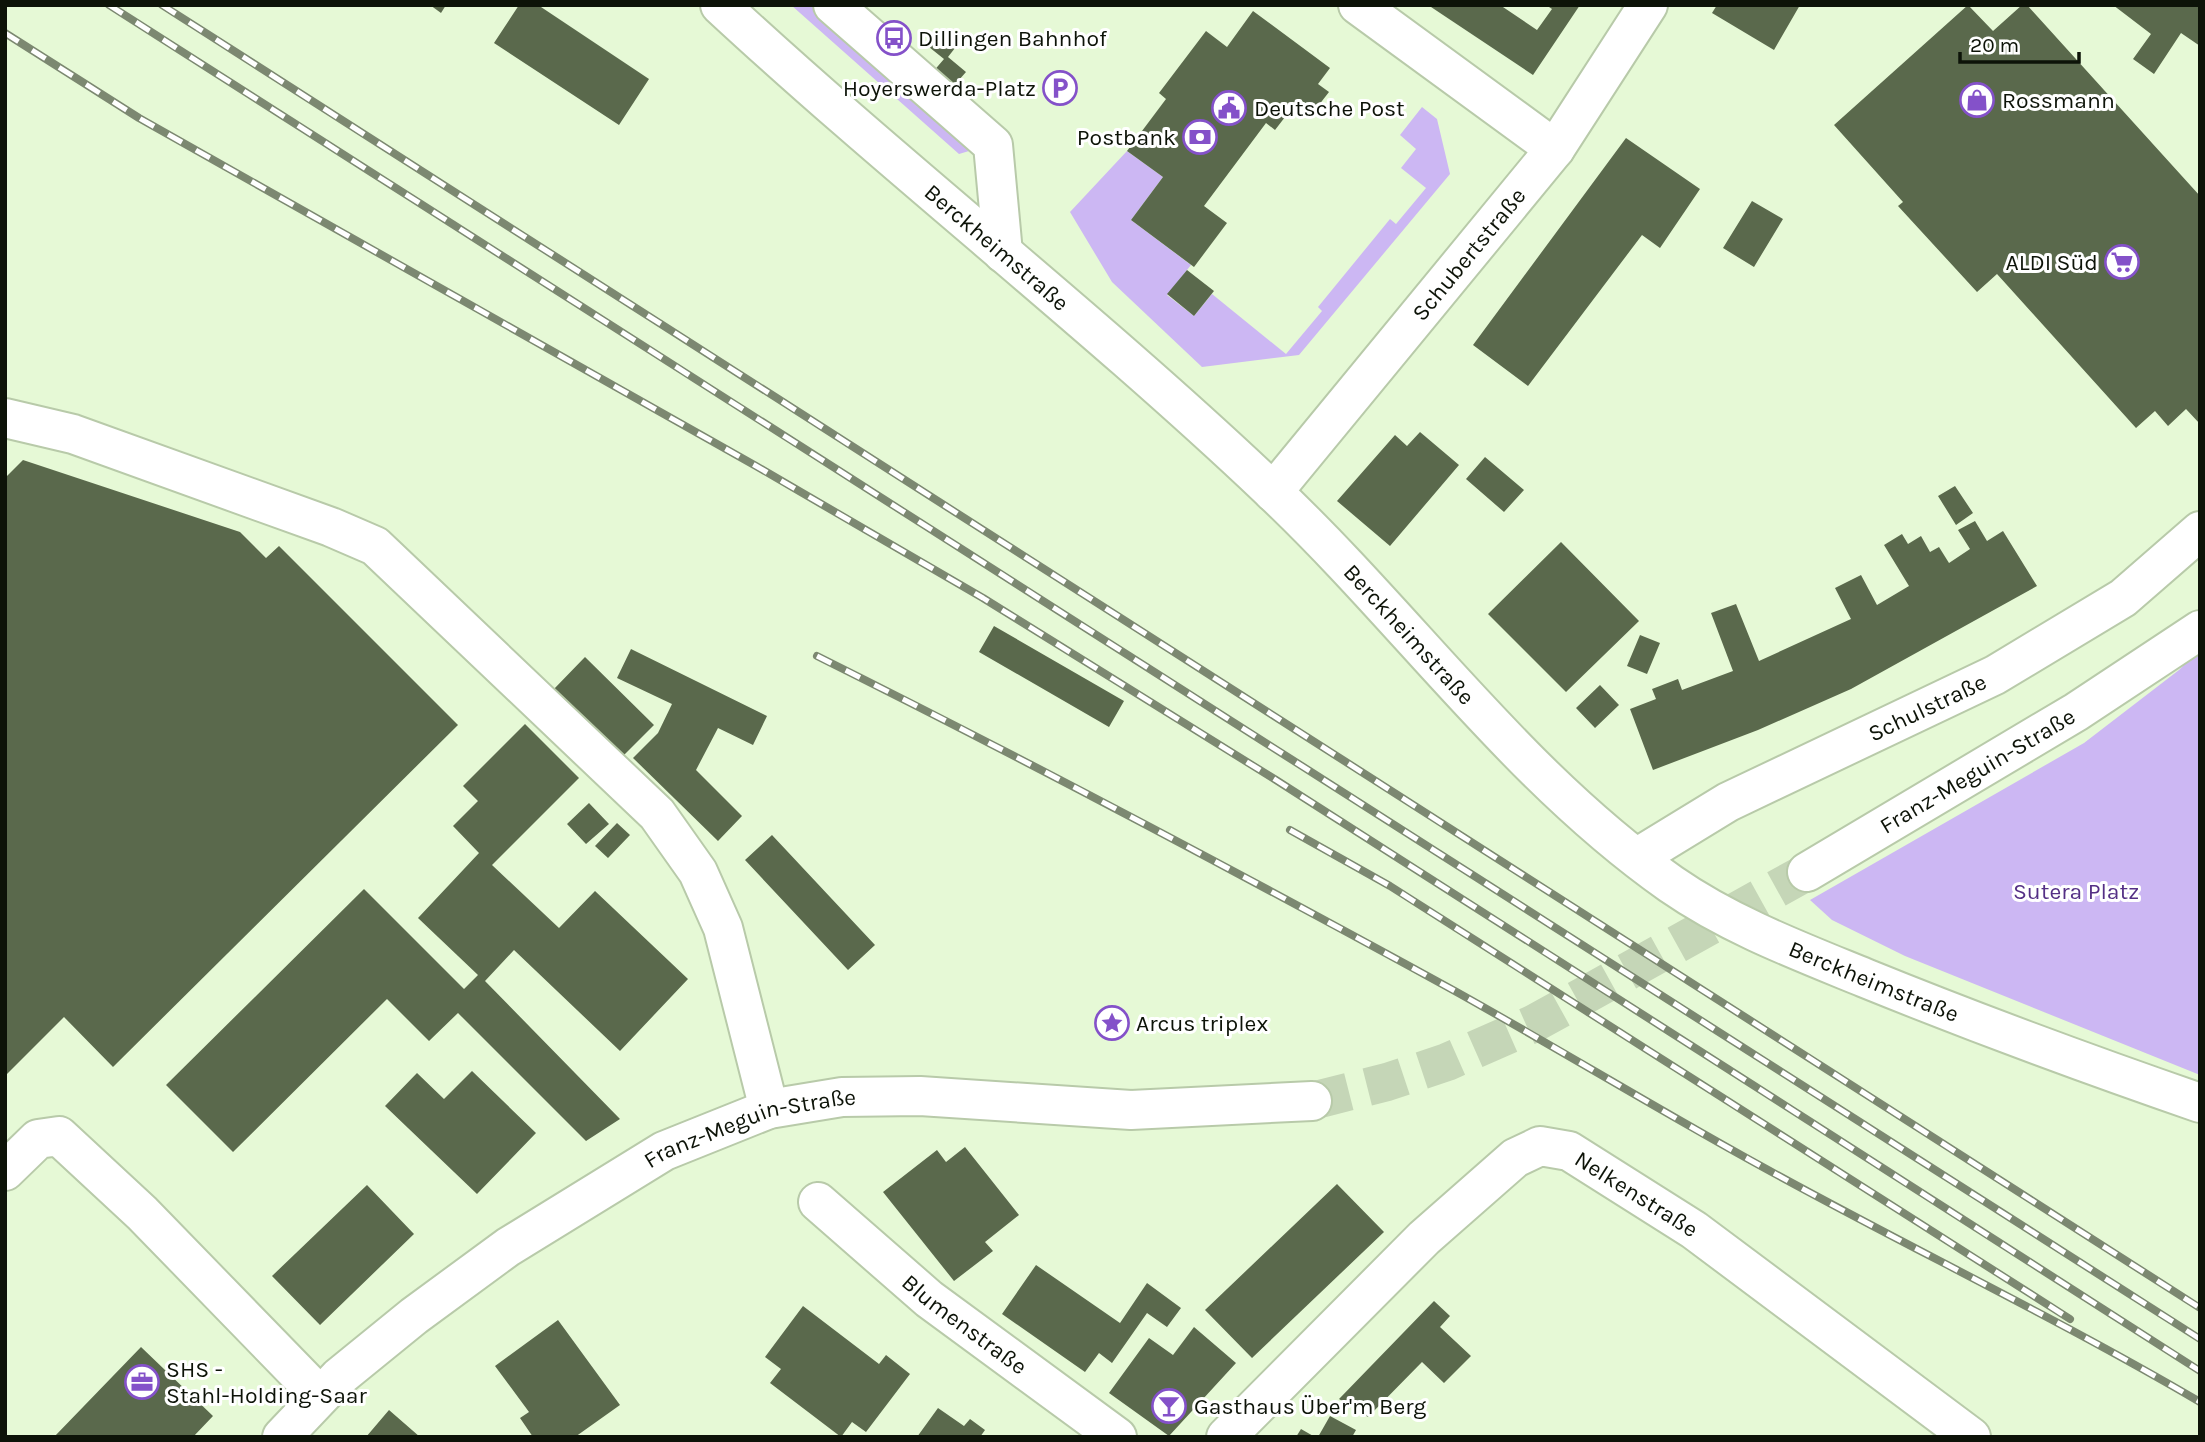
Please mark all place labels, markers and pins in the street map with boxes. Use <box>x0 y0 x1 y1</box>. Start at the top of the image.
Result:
bus stop icon: Dillingen Bahnhof <box>875 19 913 57</box>
place label: Dillingen Bahnhof <box>918 25 1107 52</box>
parking icon: Hoyerswerda-Platz <box>1041 69 1079 107</box>
place label: Hoyerswerda-Platz <box>843 75 1036 102</box>
shop icon: Rossmann <box>1958 81 1996 119</box>
place label: Rossmann <box>2002 87 2115 114</box>
public building icon: Deutsche Post <box>1210 89 1248 127</box>
place label: Deutsche Post <box>1254 95 1405 122</box>
bank icon: Postbank <box>1181 118 1219 156</box>
place label: Postbank <box>1077 124 1176 151</box>
supermarket icon: ALDI Süd <box>2103 243 2141 281</box>
place label: ALDI Süd <box>2005 249 2098 276</box>
place icon: Arcus triplex <box>1093 1004 1131 1042</box>
place label: Arcus triplex <box>1136 1010 1268 1037</box>
place label: SHS - Stahl-Holding-Saar <box>166 1356 367 1409</box>
office icon: SHS - Stahl-Holding-Saar <box>123 1363 161 1401</box>
bar icon: Gasthaus Über'm Berg <box>1150 1387 1188 1425</box>
place label: Gasthaus Über'm Berg <box>1194 1393 1426 1420</box>

